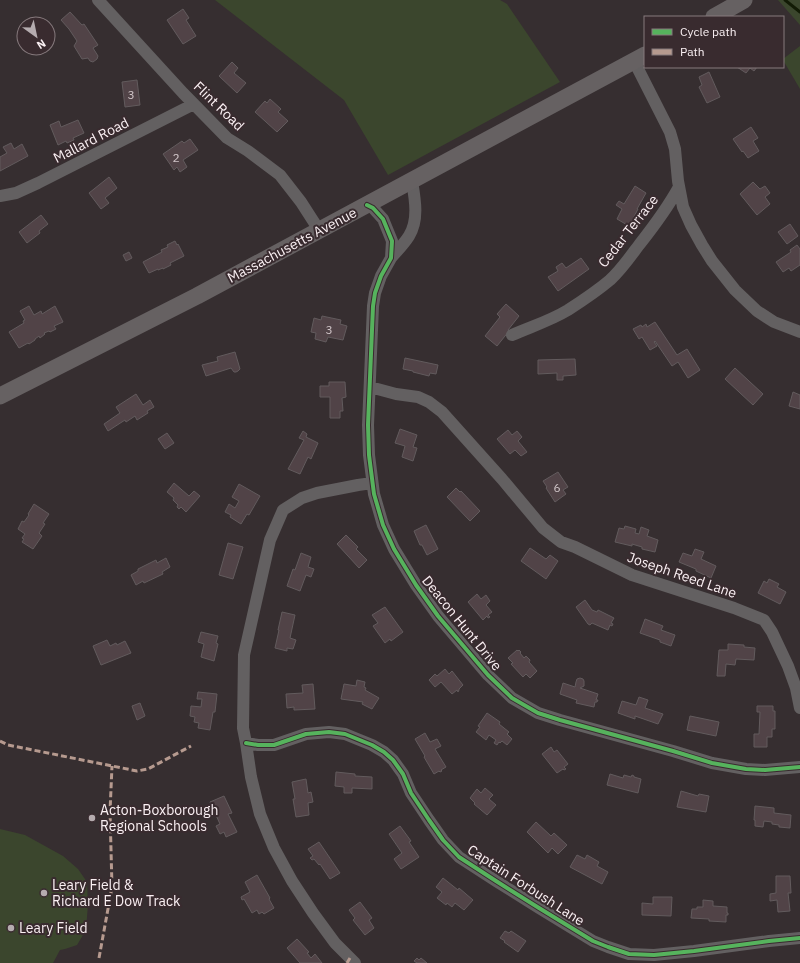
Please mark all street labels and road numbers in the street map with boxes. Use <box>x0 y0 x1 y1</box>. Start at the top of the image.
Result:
street label: Flint Road <box>190 77 248 135</box>
street label: Mallard Road <box>50 113 132 167</box>
street label: Cedar Terrace <box>594 191 662 271</box>
street label: Massachusetts Avenue <box>224 203 360 287</box>
street label: Joseph Reed Lane <box>625 548 739 602</box>
street label: Deacon Hunt Drive <box>418 572 506 674</box>
street label: Captain Forbush Lane <box>464 840 588 930</box>

